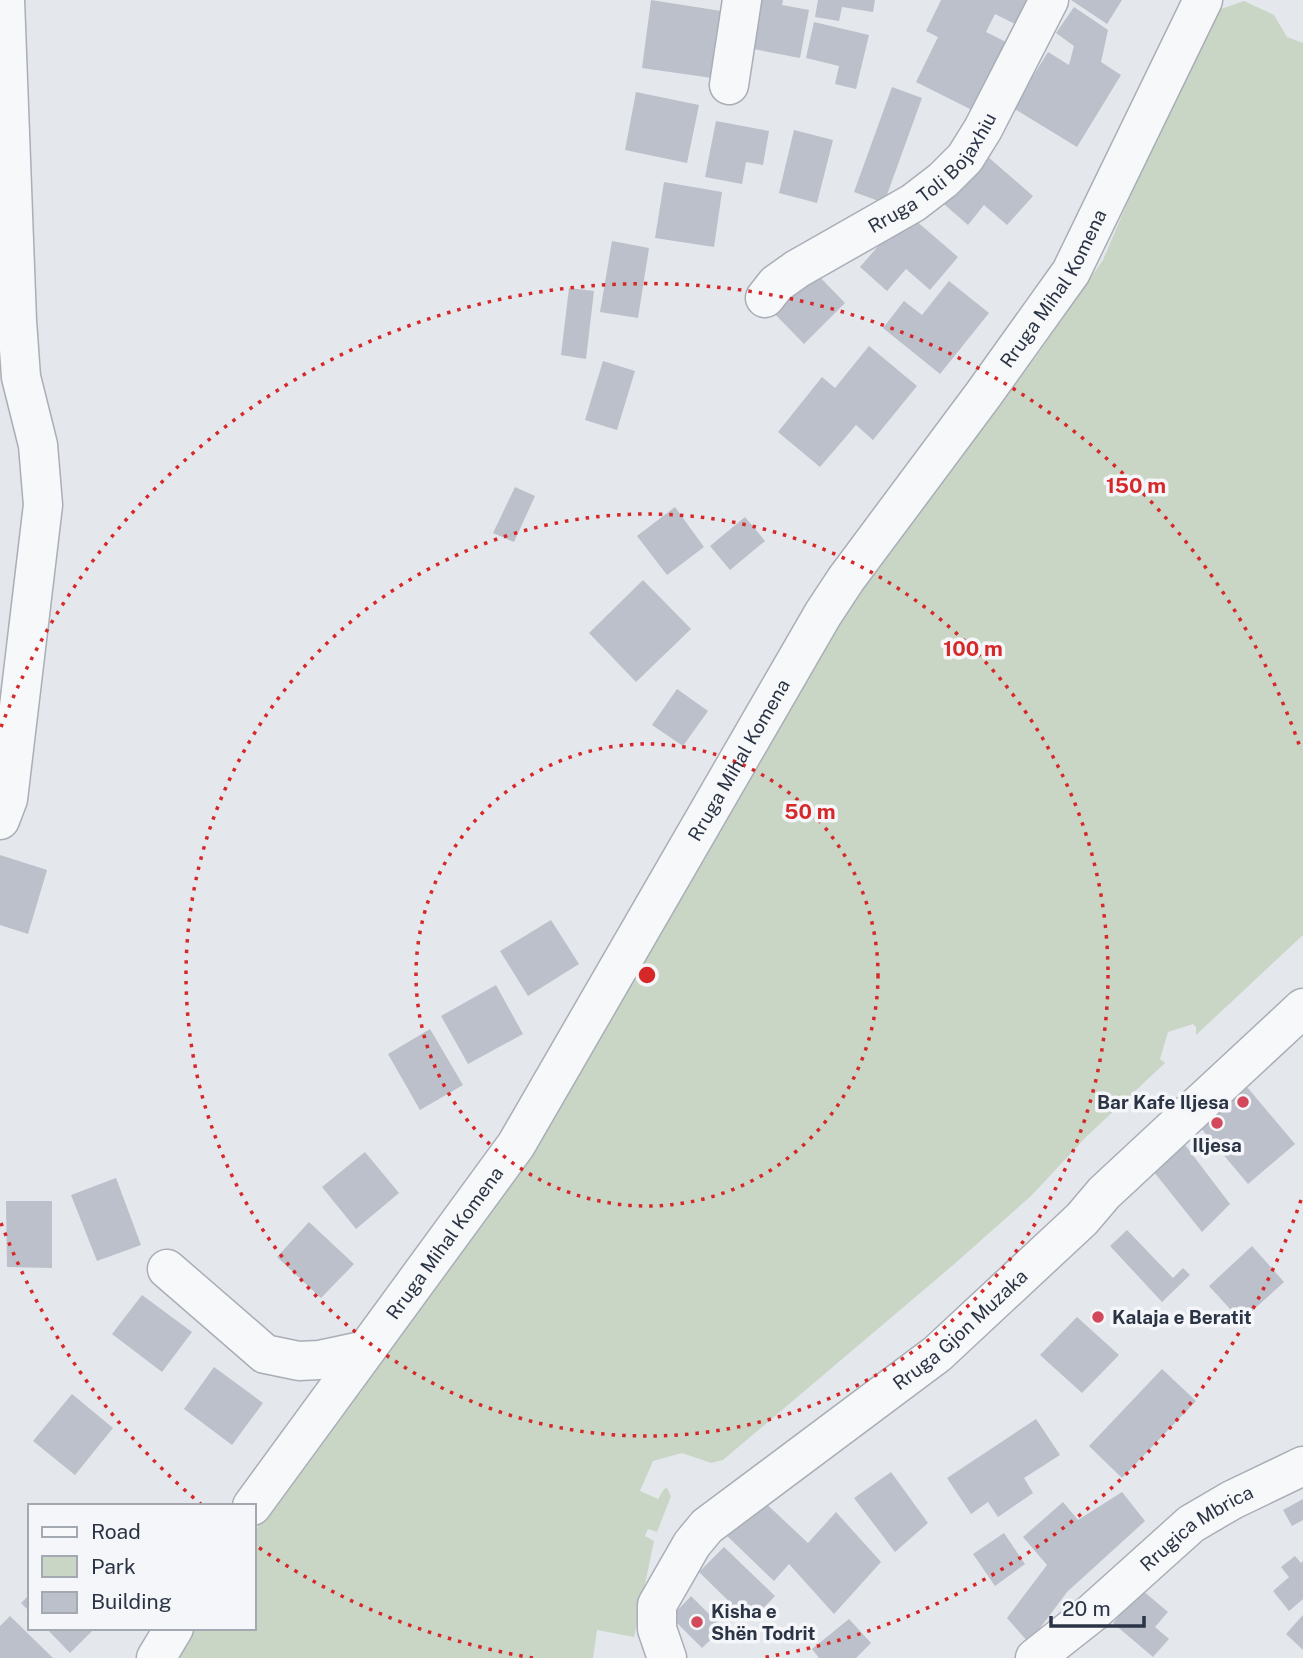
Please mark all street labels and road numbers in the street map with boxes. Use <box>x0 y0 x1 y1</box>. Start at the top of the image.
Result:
street label: Rruga Toli Bojaxhiu <box>864 109 1000 237</box>
street label: Rruga Mihal Komena <box>995 206 1111 372</box>
street label: Rruga Mihal Komena <box>683 675 794 845</box>
street label: Rruga Mihal Komena <box>381 1162 507 1323</box>
street label: Rruga Gjon Muzaka <box>888 1265 1032 1394</box>
street label: Rrugica Mbrica <box>1135 1481 1256 1575</box>

